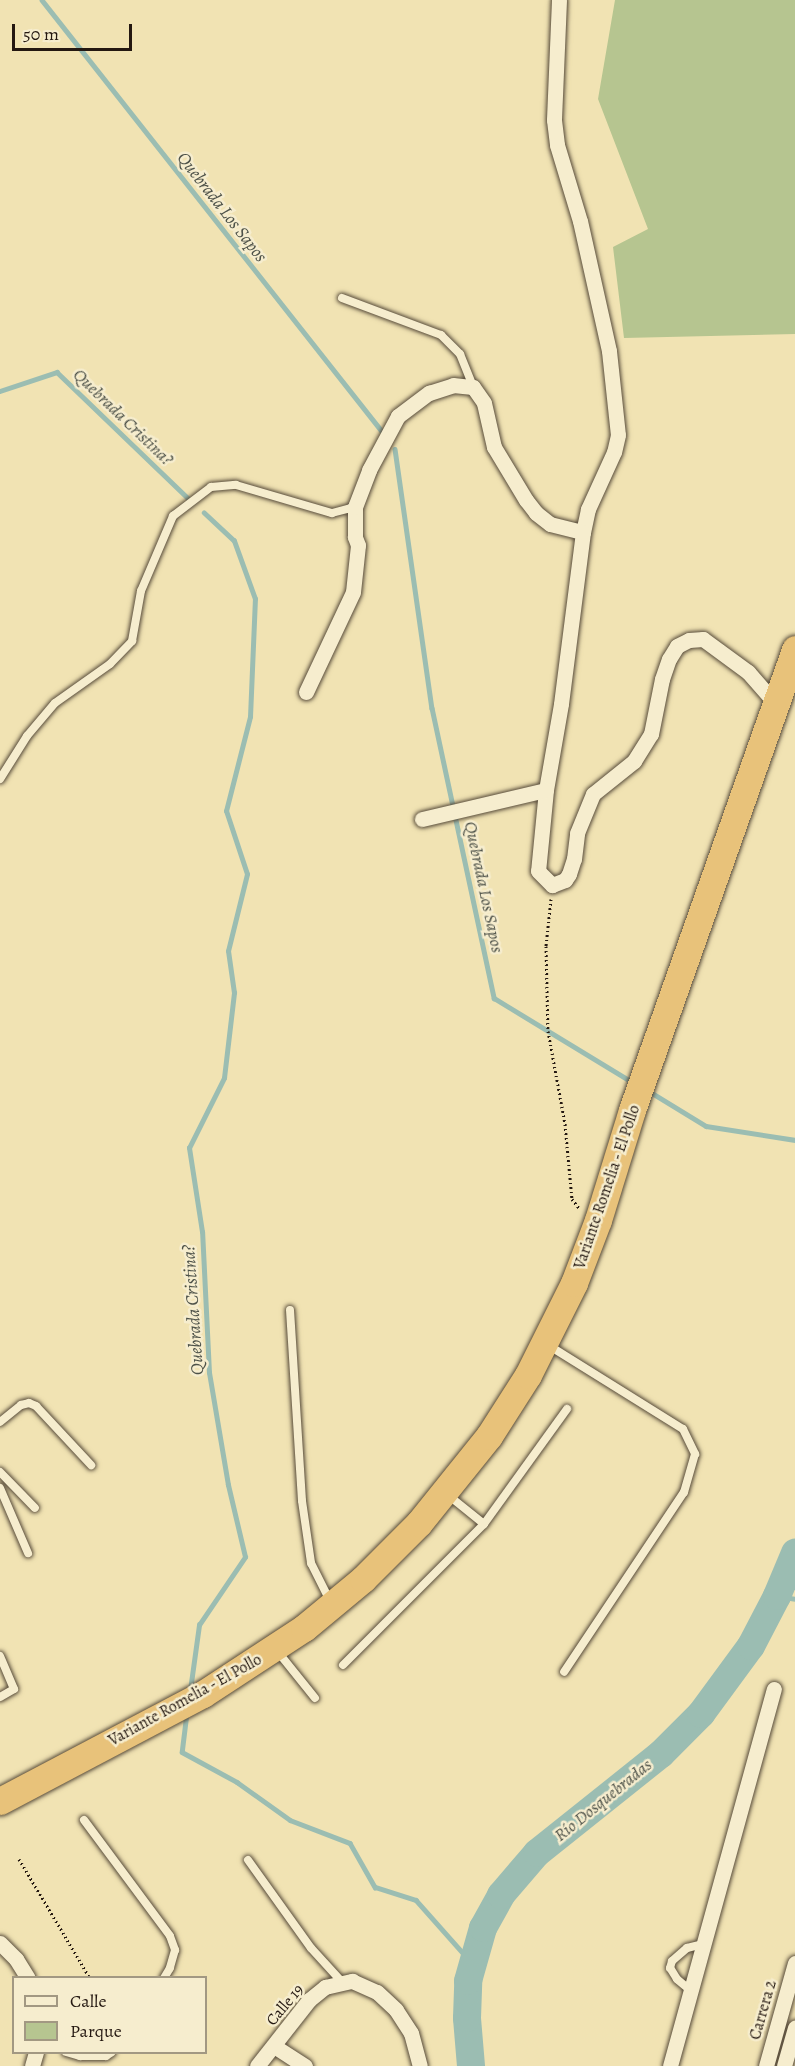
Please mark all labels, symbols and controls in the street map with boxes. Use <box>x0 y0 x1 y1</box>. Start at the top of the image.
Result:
scale bar <box>15 12 135 50</box>
text: 50 m <box>23 22 59 46</box>
water label: Quebrada Los Sapos <box>172 148 272 266</box>
water label: Quebrada Cristina? <box>69 364 177 470</box>
water label: Quebrada Los Sapos <box>460 819 508 955</box>
street label: Variante Romelia - El Pollo <box>570 1102 644 1272</box>
water label: Quebrada Cristina? <box>178 1244 208 1376</box>
street label: Variante Romelia - El Pollo <box>105 1650 265 1750</box>
water label: Río Dosquebradas <box>550 1754 656 1846</box>
legend <box>12 1976 207 2054</box>
street label: Carrera 2 <box>745 1978 781 2042</box>
street label: Calle 19 <box>262 1980 308 2030</box>
text: Calle <box>70 1989 107 2013</box>
text: Parque <box>70 2019 122 2043</box>

